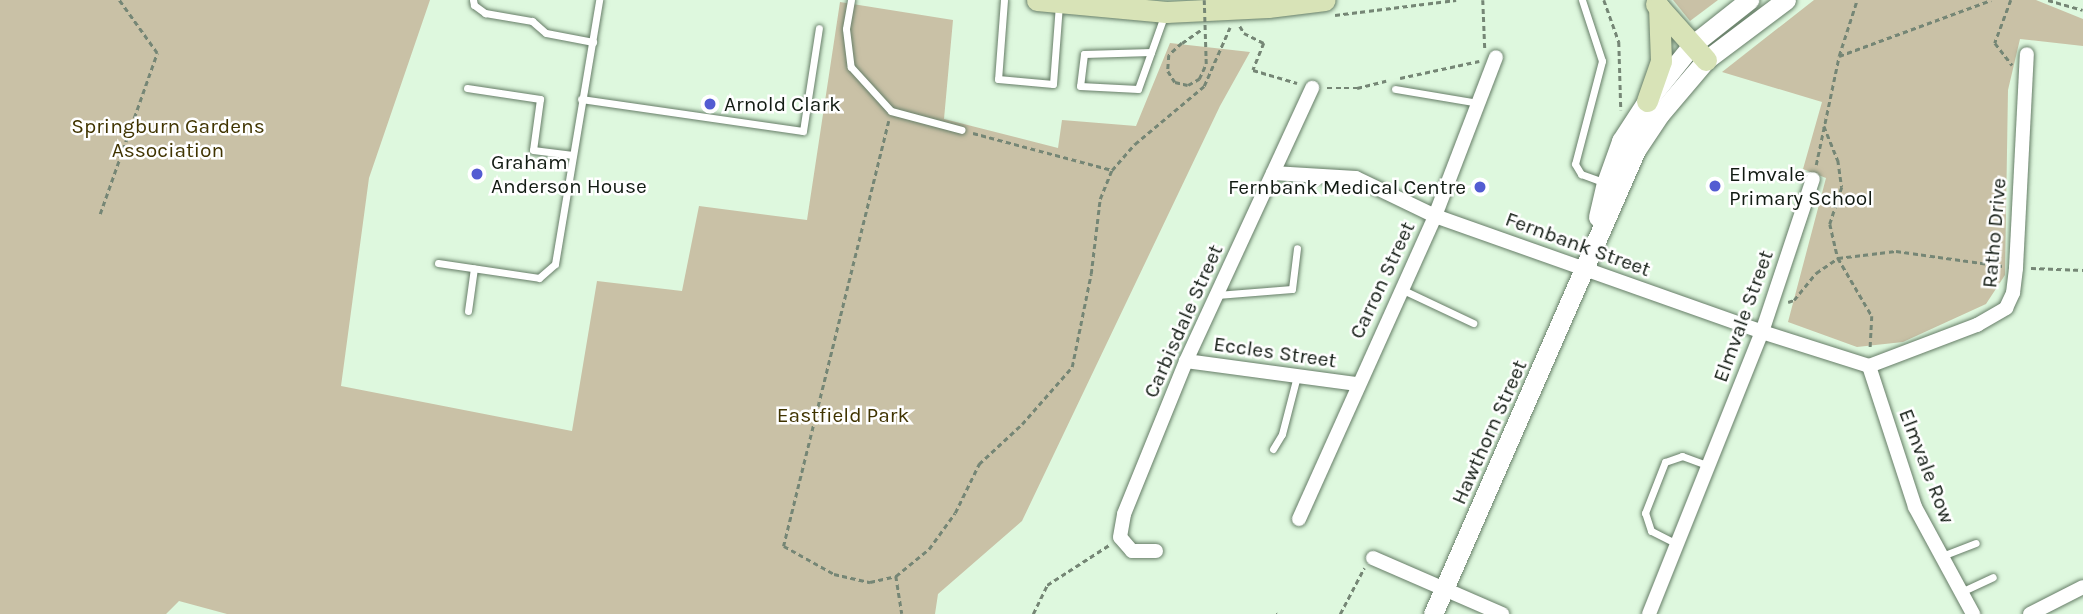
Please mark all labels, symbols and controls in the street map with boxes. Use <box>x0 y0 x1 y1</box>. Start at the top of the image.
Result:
place label: Arnold Clark <box>724 91 841 117</box>
marker: Arnold Clark <box>702 96 718 112</box>
park label: Springburn Gardens Association <box>71 113 265 163</box>
place label: Graham Anderson House <box>491 149 647 199</box>
place label: Elmvale Primary School <box>1729 161 1873 211</box>
marker: Graham Anderson House <box>469 166 485 182</box>
place label: Fernbank Medical Centre <box>1228 174 1466 200</box>
street label: Ratho Drive <box>1977 177 2011 289</box>
marker: Elmvale Primary School <box>1707 178 1723 194</box>
marker: Fernbank Medical Centre <box>1472 179 1488 195</box>
street label: Fernbank Street <box>1502 206 1654 282</box>
street label: Carron Street <box>1344 217 1420 343</box>
street label: Carbisdale Street <box>1138 240 1228 402</box>
street label: Elmvale Street <box>1707 247 1779 385</box>
street label: Eccles Street <box>1212 331 1338 373</box>
street label: Hawthorn Street <box>1446 356 1532 508</box>
park label: Eastfield Park <box>777 402 909 428</box>
street label: Elmvale Row <box>1894 405 1960 527</box>

